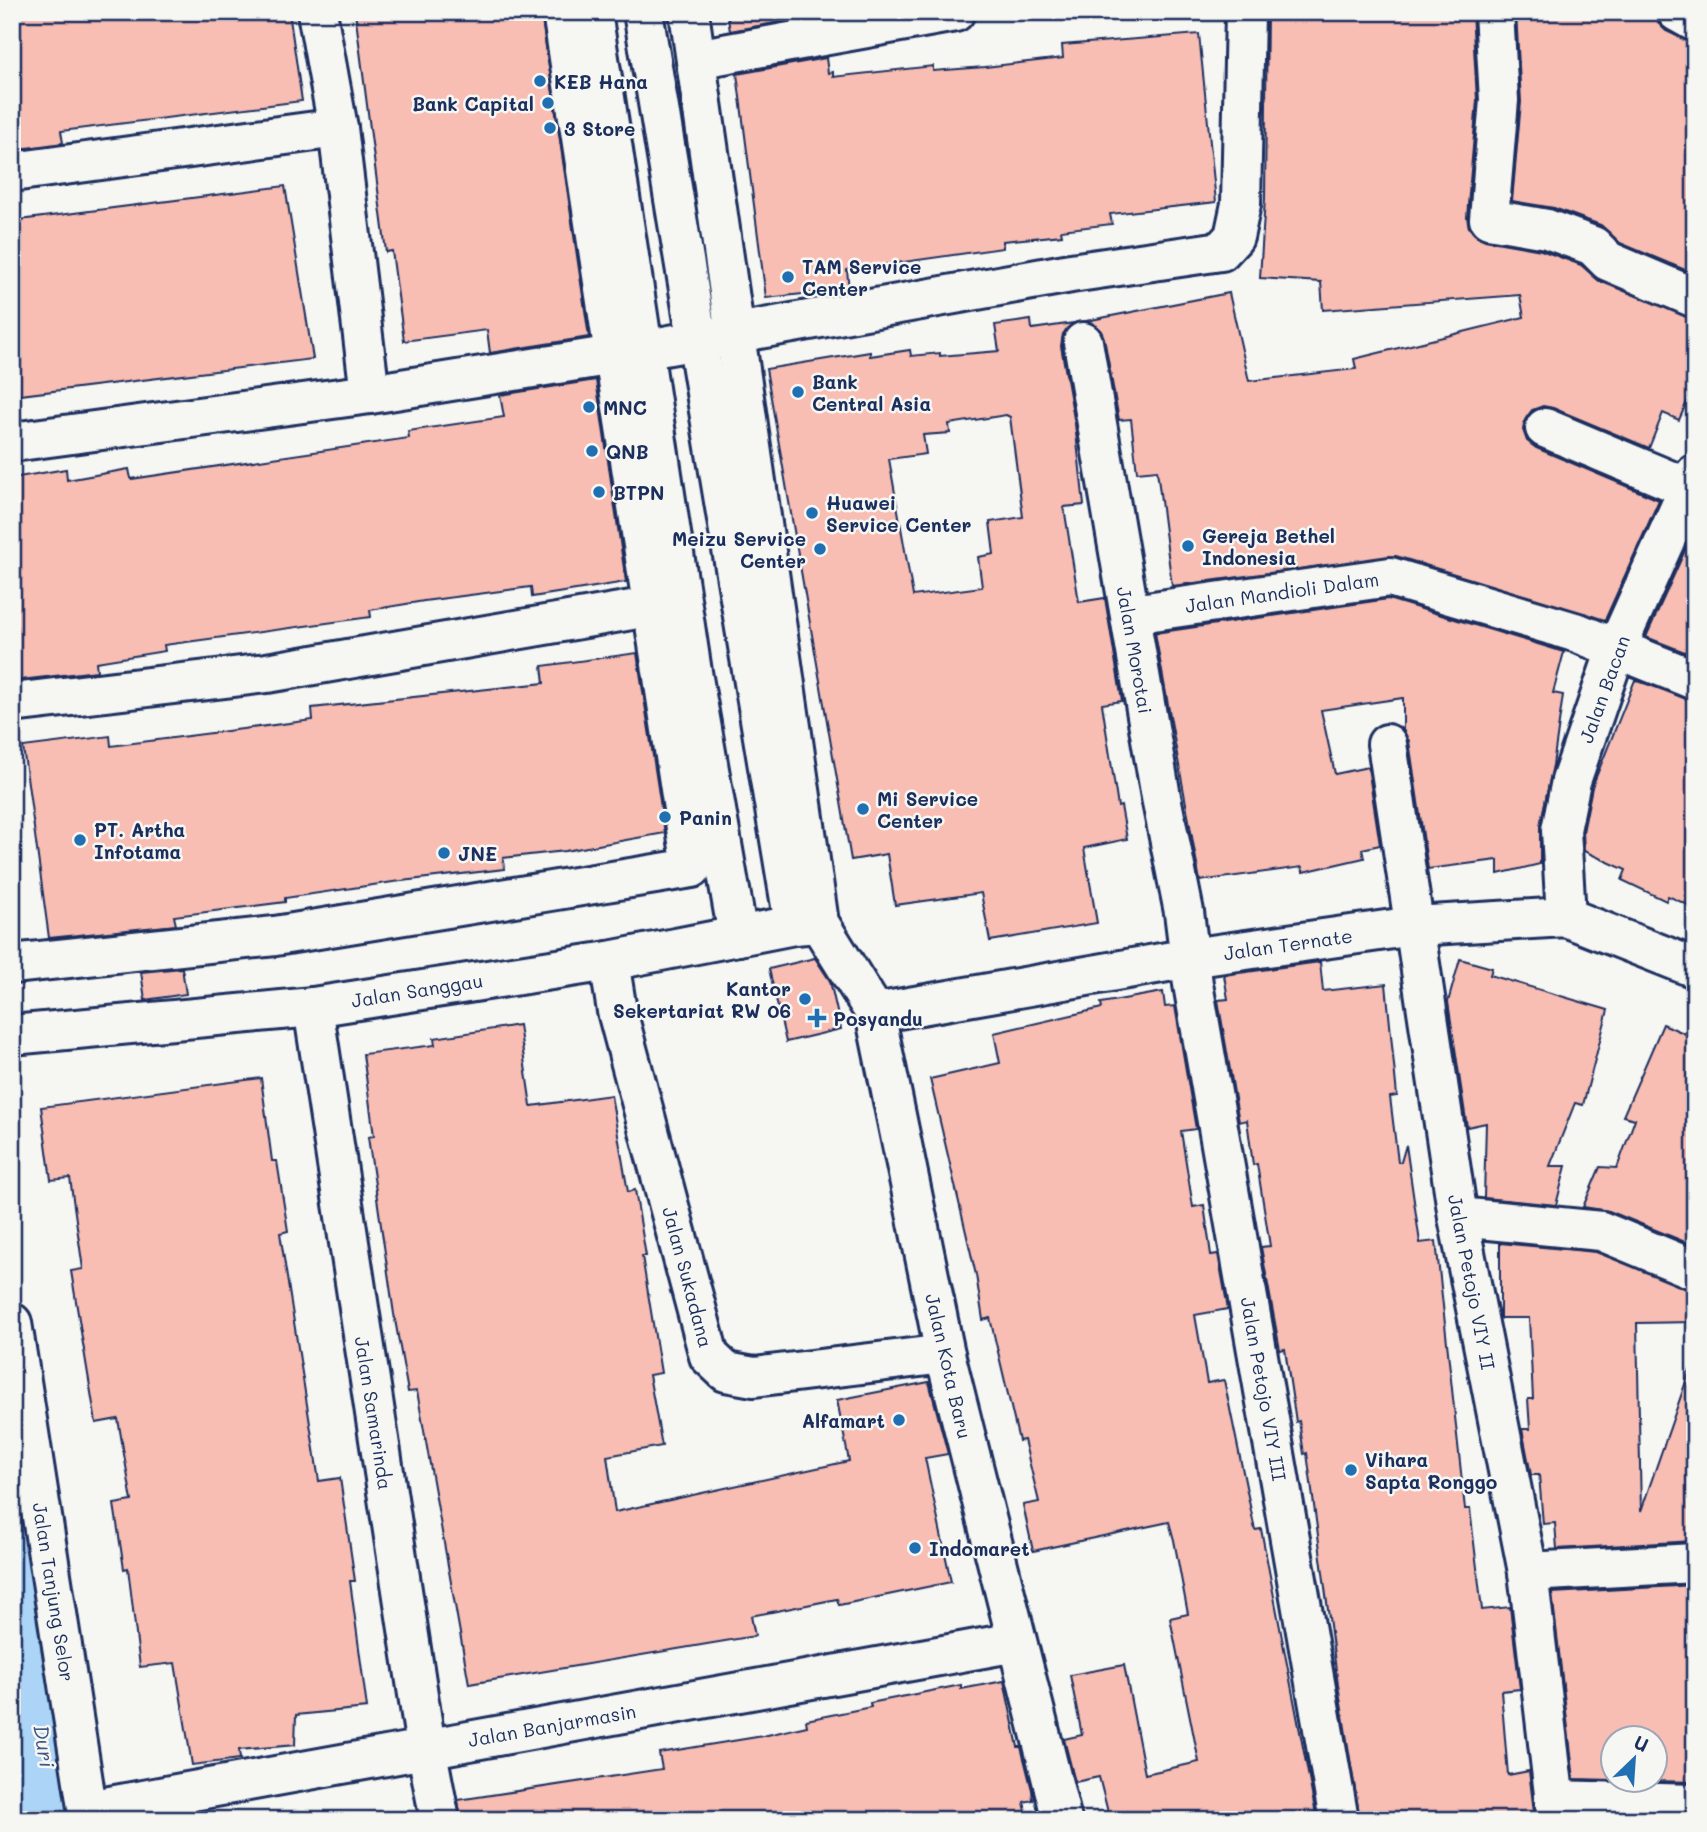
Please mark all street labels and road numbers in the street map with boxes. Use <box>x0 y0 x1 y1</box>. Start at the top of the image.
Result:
street label: Jalan Mandioli Dalam <box>1184 566 1380 618</box>
street label: Jalan Morotai <box>1112 584 1158 716</box>
street label: Jalan Bacan <box>1573 632 1635 746</box>
street label: Jalan Ternate <box>1222 923 1354 965</box>
street label: Jalan Sanggau <box>349 967 485 1013</box>
street label: Jalan Petojo VIY II <box>1443 1192 1501 1372</box>
street label: Jalan Sukadana <box>657 1204 719 1350</box>
street label: Jalan Kota Baru <box>920 1291 978 1441</box>
street label: Jalan Petojo VIY III <box>1236 1295 1292 1483</box>
street label: Jalan Samarinda <box>350 1335 398 1491</box>
street label: Jalan Tanjung Selor <box>28 1501 80 1683</box>
street label: Jalan Banjarmasin <box>466 1698 638 1752</box>

